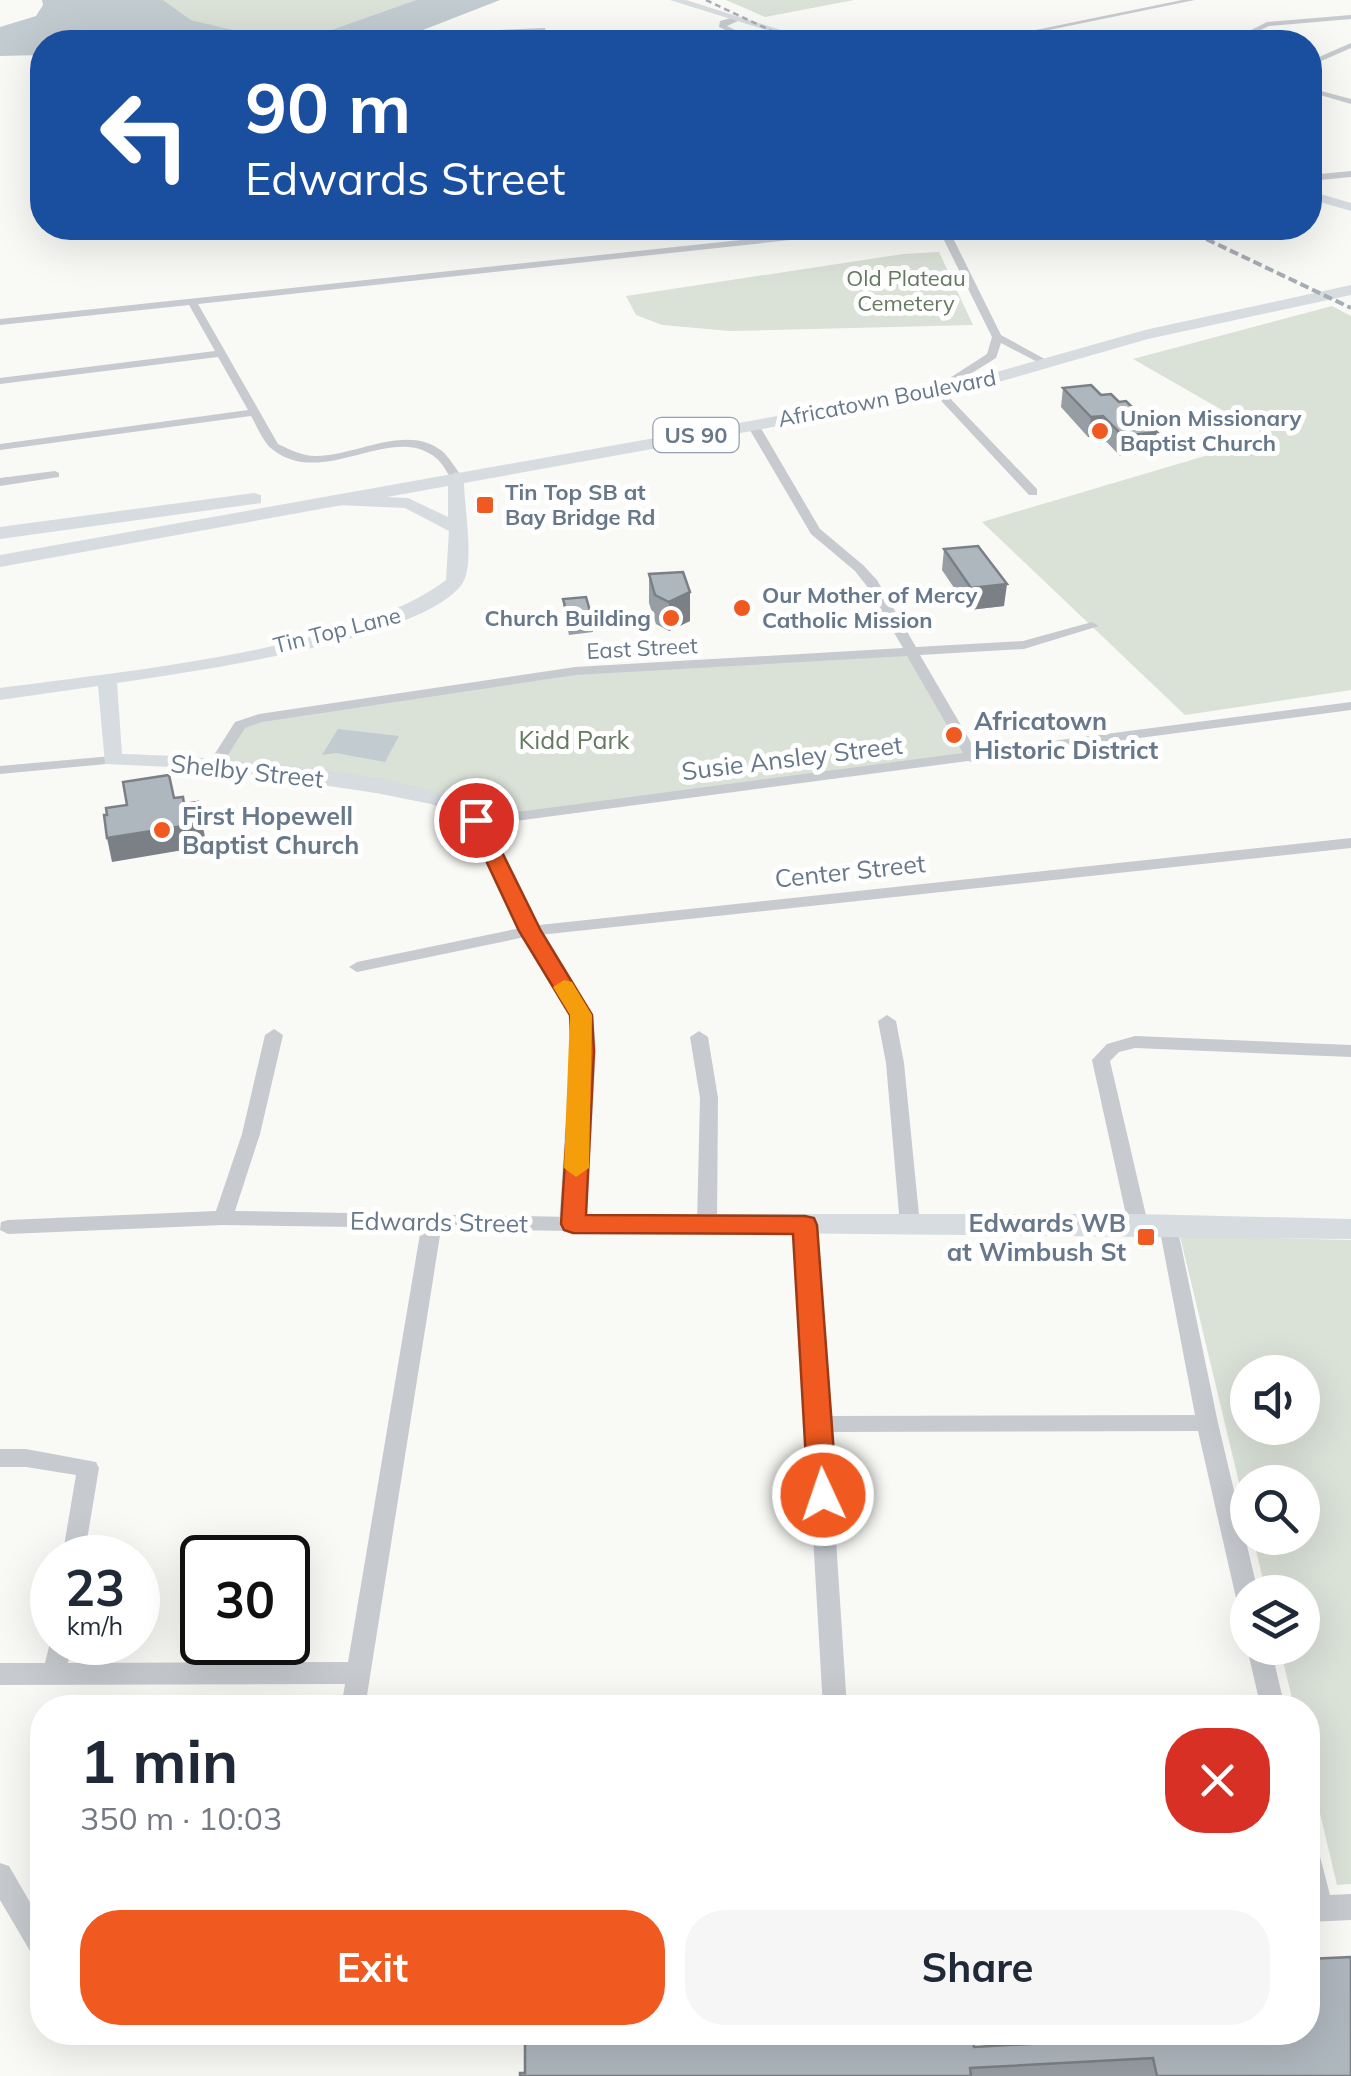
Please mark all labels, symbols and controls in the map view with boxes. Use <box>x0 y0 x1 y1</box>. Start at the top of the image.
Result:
text: 90 m <box>245 63 411 151</box>
icon: left <box>80 70 210 200</box>
text: Edwards Street <box>245 150 566 206</box>
park label: Old Plateau Cemetery <box>846 264 966 317</box>
street label: Africatown Boulevard <box>776 363 998 433</box>
place label: Union Missionary Baptist Church <box>1120 404 1302 457</box>
road number: US 90 <box>654 418 738 452</box>
marker: Union Missionary Baptist Church <box>1089 420 1111 442</box>
place label: Tin Top SB at Bay Bridge Rd <box>505 478 655 531</box>
marker: Tin Top SB at Bay Bridge Rd <box>474 494 496 516</box>
place label: Our Mother of Mercy Catholic Mission <box>762 581 977 634</box>
marker: Our Mother of Mercy Catholic Mission <box>731 597 753 619</box>
street label: Tin Top Lane <box>270 601 404 659</box>
place label: Church Building <box>485 604 651 632</box>
marker: Church Building <box>660 607 682 629</box>
street label: East Street <box>586 631 698 665</box>
place label: Africatown Historic District <box>974 705 1159 765</box>
park label: Kidd Park <box>519 724 631 755</box>
marker: Africatown Historic District <box>943 724 965 746</box>
street label: Susie Ansley Street <box>680 729 904 786</box>
street label: Shelby Street <box>169 747 325 794</box>
pin <box>434 778 519 863</box>
icon: arrive <box>449 793 504 848</box>
place label: First Hopewell Baptist Church <box>182 800 359 860</box>
marker: First Hopewell Baptist Church <box>151 819 173 841</box>
street label: Center Street <box>773 847 927 894</box>
street label: Edwards Street <box>350 1204 529 1239</box>
place label: Edwards WB at Wimbush St <box>947 1207 1127 1267</box>
marker: Edwards WB at Wimbush St <box>1135 1226 1157 1248</box>
map controls <box>1230 1355 1320 1665</box>
button: sound <box>1230 1355 1320 1445</box>
position arrow <box>771 1443 875 1547</box>
button: search <box>1230 1465 1320 1555</box>
speed limit sign: 30 <box>180 1535 310 1665</box>
text: 23 <box>65 1556 125 1619</box>
button: layers <box>1230 1575 1320 1665</box>
text: km/h <box>67 1610 123 1641</box>
text: 1 min <box>80 1723 238 1798</box>
button: close <box>1165 1728 1270 1833</box>
text: 350 m · 10:03 <box>80 1798 282 1838</box>
button: Exit <box>80 1910 665 2025</box>
button: Share <box>685 1910 1270 2025</box>

